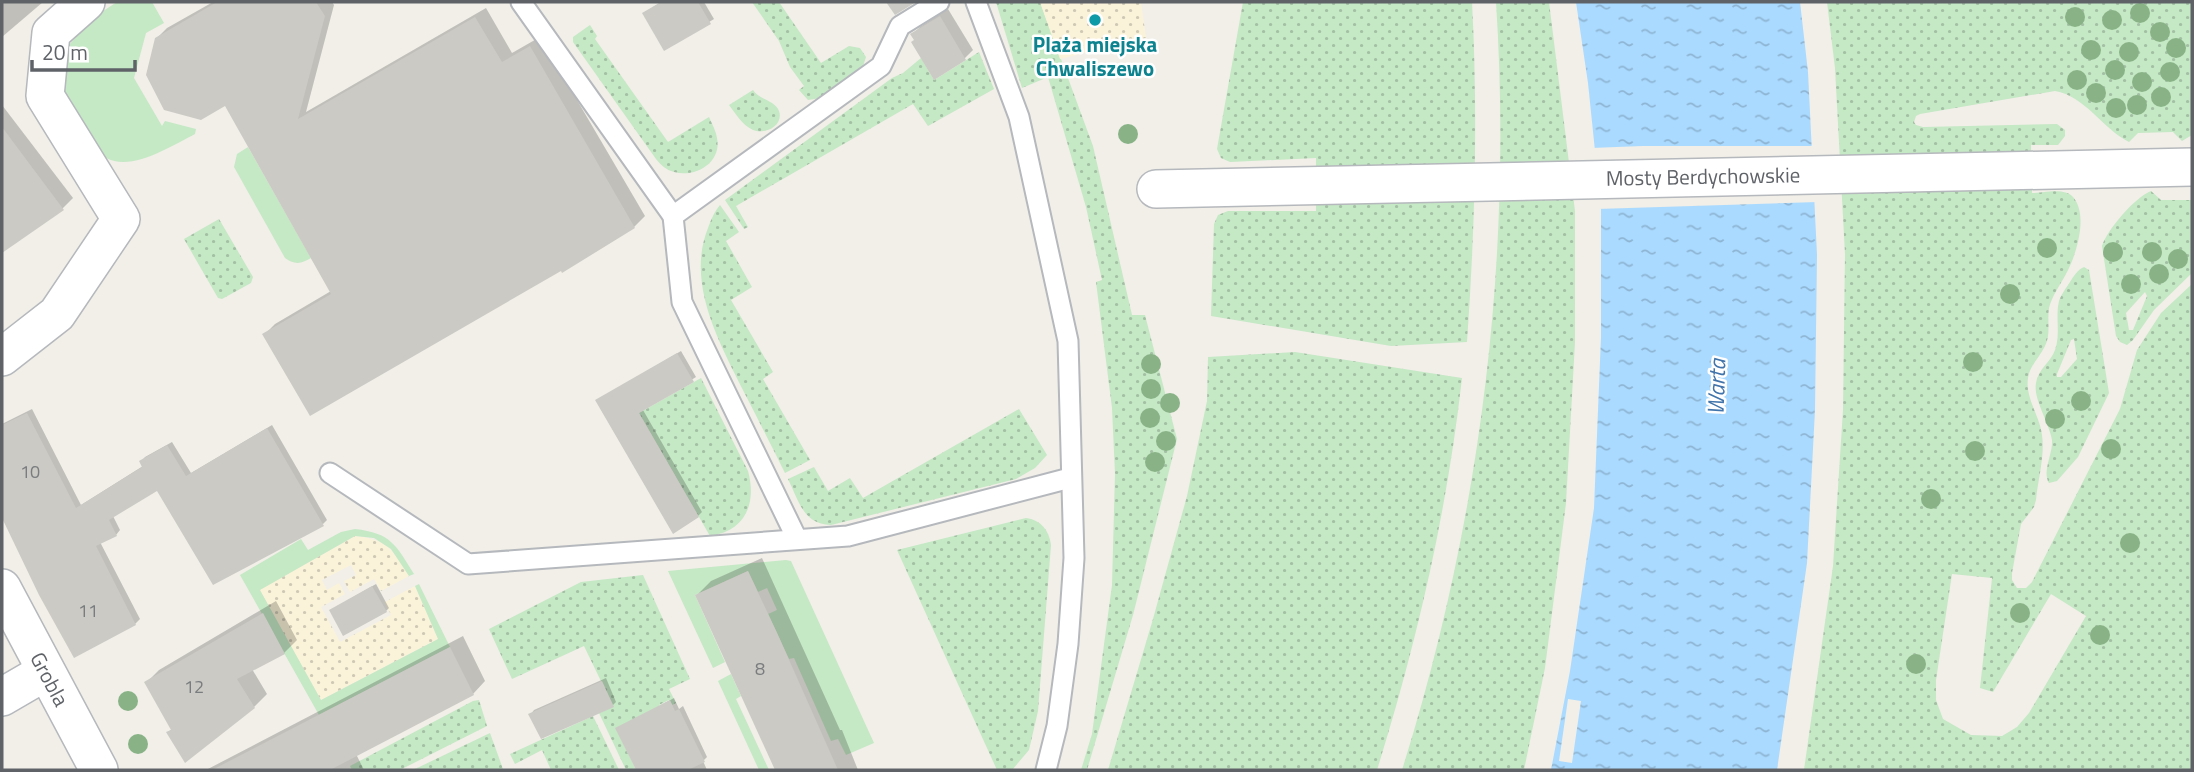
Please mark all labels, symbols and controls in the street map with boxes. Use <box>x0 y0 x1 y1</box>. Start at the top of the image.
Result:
marker: Plaża miejska Chwaliszewo <box>1087 12 1103 28</box>
scale bar <box>32 28 135 72</box>
place label: Plaża miejska Chwaliszewo <box>1033 28 1157 84</box>
text: 20 m <box>42 36 88 68</box>
street label: Mosty Berdychowskie <box>1605 158 1801 194</box>
water label: Warta <box>1698 357 1735 416</box>
house number: 10 <box>20 458 40 485</box>
house number: 11 <box>78 597 98 624</box>
street label: Grobla <box>22 646 78 712</box>
house number: 8 <box>755 655 765 682</box>
house number: 12 <box>184 673 204 700</box>

